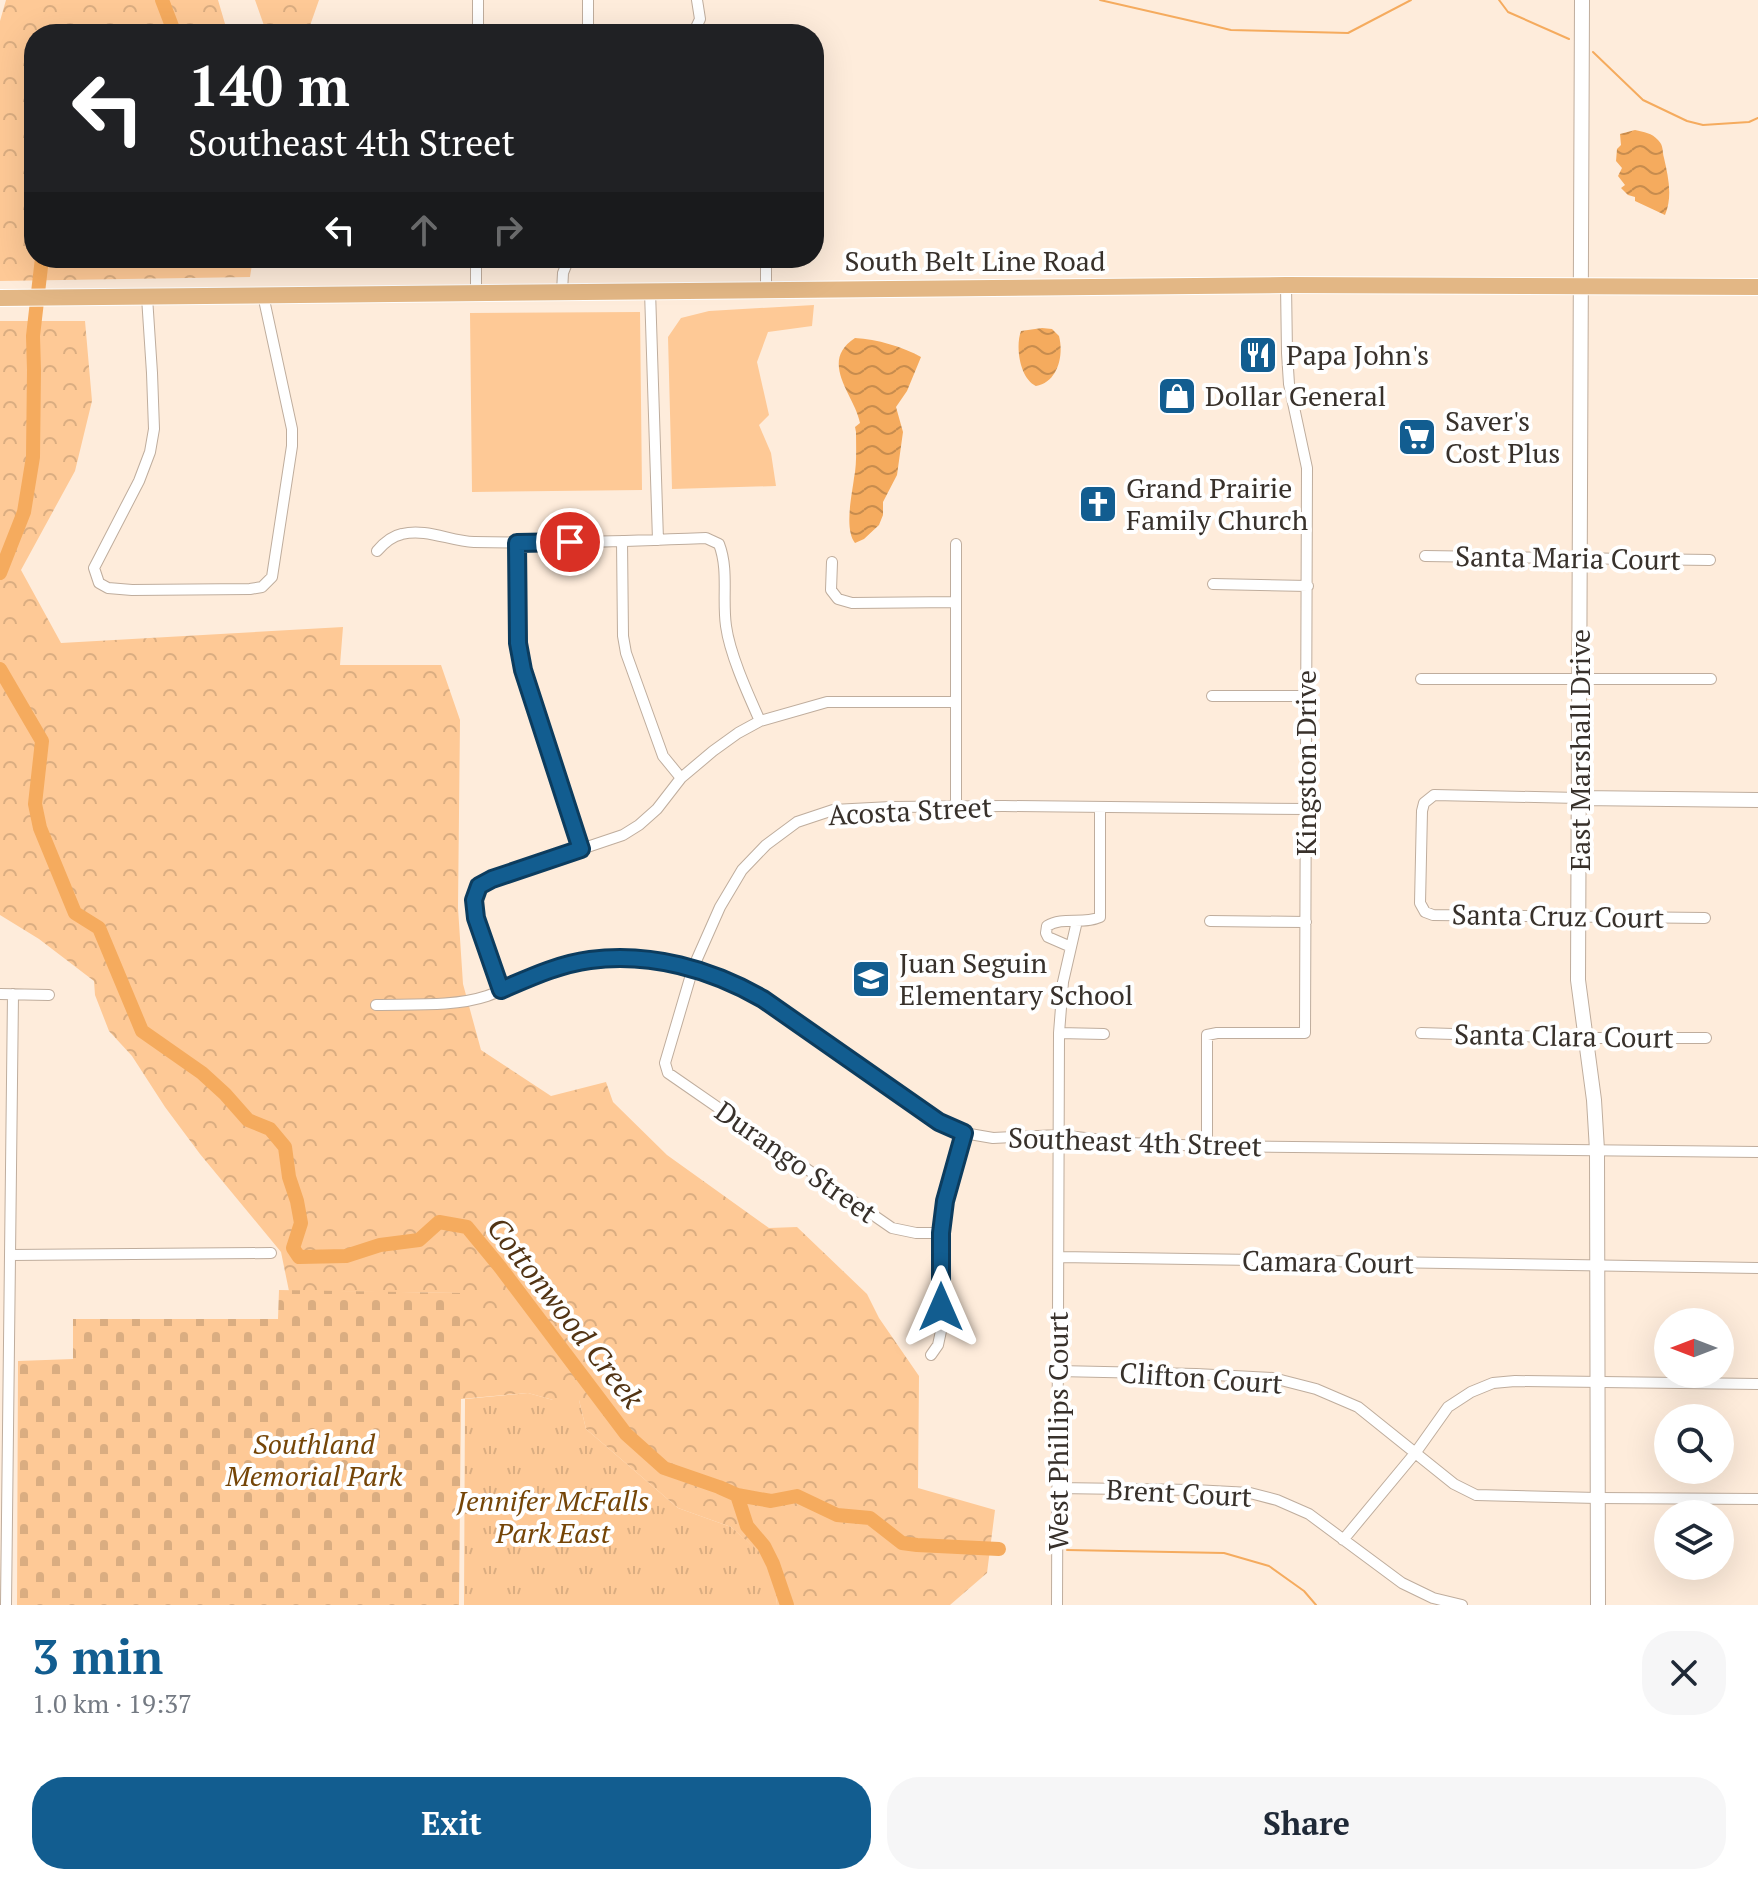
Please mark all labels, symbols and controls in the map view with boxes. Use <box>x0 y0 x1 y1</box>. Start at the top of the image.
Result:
text: 140 m <box>188 48 350 122</box>
icon: left <box>56 56 160 160</box>
text: Southeast 4th Street <box>188 119 515 166</box>
icon: left <box>318 208 362 252</box>
icon: ahead <box>402 208 446 252</box>
icon: right <box>486 208 530 252</box>
street label: South Belt Line Road <box>845 242 1105 279</box>
restaurant icon: Papa John's <box>1237 334 1279 376</box>
place label: Papa John's <box>1286 336 1429 373</box>
shop icon: Dollar General <box>1156 375 1198 417</box>
place label: Dollar General <box>1205 377 1386 414</box>
place label: Saver's Cost Plus <box>1445 402 1560 471</box>
supermarket icon: Saver's Cost Plus <box>1396 416 1438 458</box>
place label: Grand Prairie Family Church <box>1126 469 1308 538</box>
church icon: Grand Prairie Family Church <box>1077 483 1119 525</box>
pin <box>536 508 604 576</box>
icon: arrive <box>548 520 592 564</box>
street label: Santa Maria Court <box>1455 537 1682 578</box>
street label: East Marshall Drive <box>1561 629 1598 871</box>
street label: Kingston Drive <box>1287 670 1324 856</box>
street label: Acosta Street <box>827 788 994 833</box>
street label: Santa Cruz Court <box>1451 895 1665 936</box>
place label: Juan Seguin Elementary School <box>899 944 1133 1013</box>
school or university icon: Juan Seguin Elementary School <box>850 958 892 1000</box>
street label: Santa Clara Court <box>1454 1015 1675 1056</box>
street label: Durango Street <box>708 1092 885 1231</box>
street label: Southeast 4th Street <box>1007 1119 1263 1164</box>
water label: Cottonwood Creek <box>478 1208 653 1417</box>
street label: Camara Court <box>1242 1241 1415 1282</box>
position arrow <box>899 1265 983 1349</box>
north arrow <box>1654 1308 1734 1388</box>
map controls <box>1654 1308 1734 1580</box>
street label: West Phillips Court <box>1039 1311 1076 1551</box>
street label: Clifton Court <box>1118 1353 1284 1402</box>
button: search <box>1654 1404 1734 1484</box>
park label: Southland Memorial Park <box>225 1425 403 1494</box>
street label: Brent Court <box>1105 1470 1253 1515</box>
park label: Jennifer McFalls Park East <box>456 1482 649 1551</box>
button: layers <box>1654 1500 1734 1580</box>
text: 3 min <box>32 1624 163 1688</box>
button: close <box>1642 1631 1726 1715</box>
text: 1.0 km · 19:37 <box>32 1686 192 1720</box>
button: Exit <box>32 1777 871 1869</box>
button: Share <box>887 1777 1726 1869</box>

